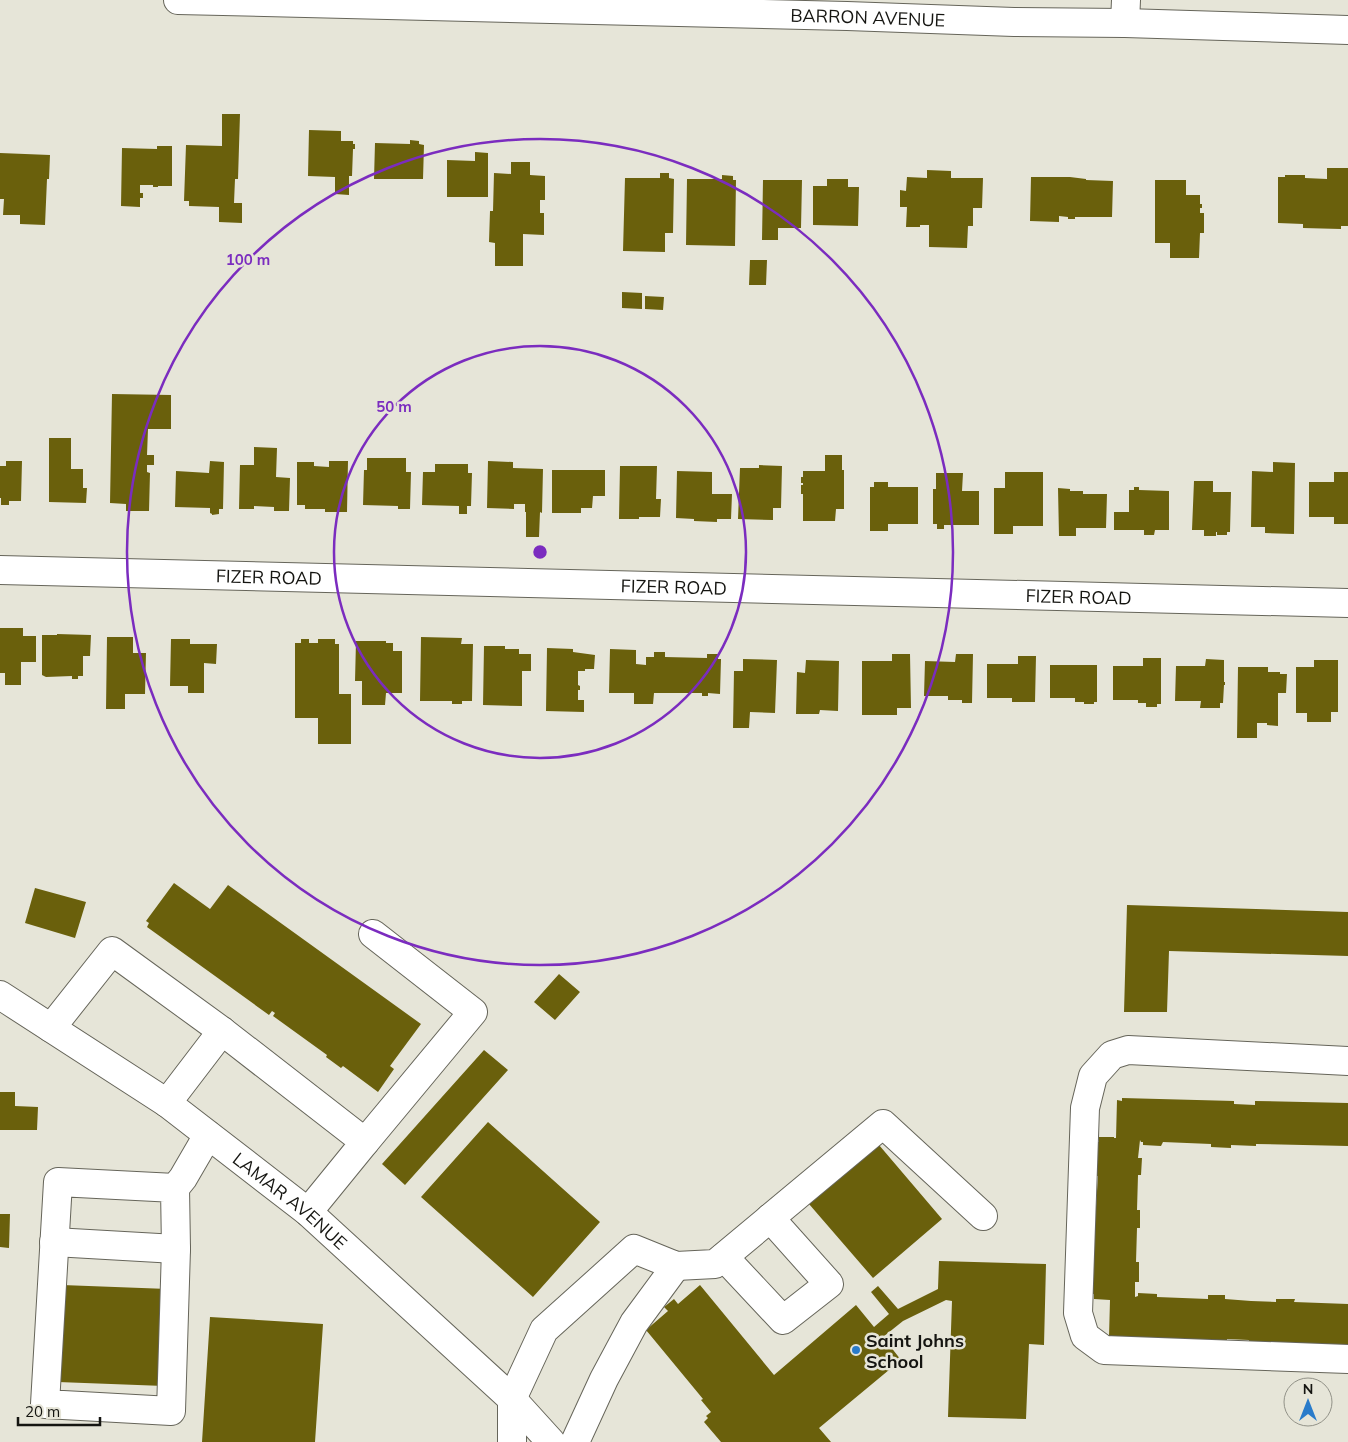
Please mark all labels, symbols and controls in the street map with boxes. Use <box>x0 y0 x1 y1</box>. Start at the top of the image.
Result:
street label: BARRON AVENUE <box>790 3 946 31</box>
text: 100 m <box>226 250 270 269</box>
text: 50 m <box>376 397 412 416</box>
centre of rings <box>531 543 549 561</box>
street label: FIZER ROAD <box>216 564 322 589</box>
street label: FIZER ROAD <box>621 574 727 599</box>
street label: FIZER ROAD <box>1025 584 1132 609</box>
street label: LAMAR AVENUE <box>228 1147 352 1254</box>
place label: Saint Johns School <box>866 1329 964 1373</box>
marker: Saint Johns School <box>850 1344 862 1356</box>
north arrow <box>1283 1377 1333 1427</box>
text: N <box>1303 1380 1313 1398</box>
scale bar <box>18 1394 100 1426</box>
text: 20 m <box>25 1402 60 1421</box>

